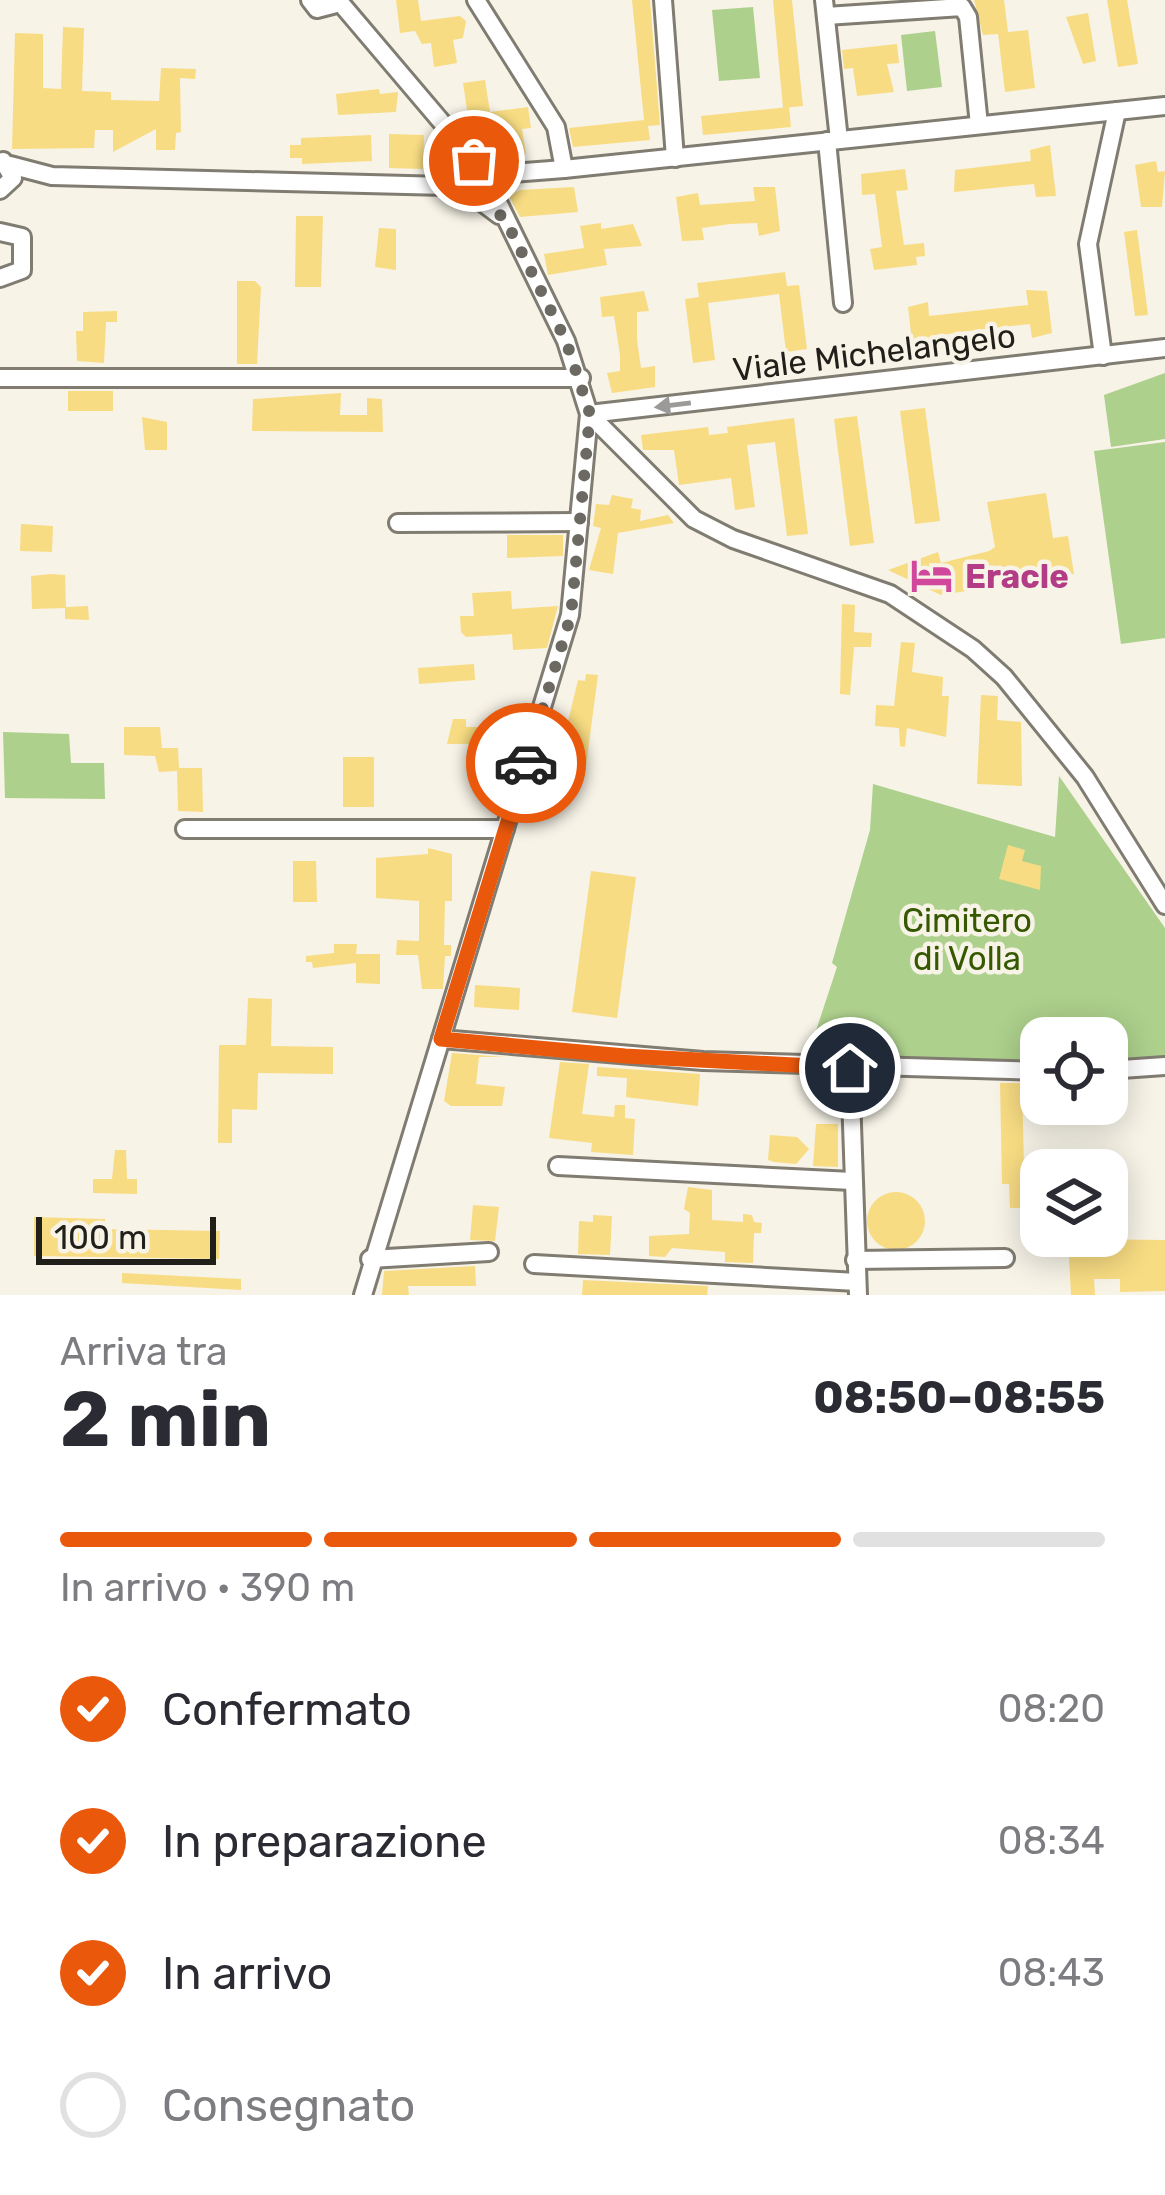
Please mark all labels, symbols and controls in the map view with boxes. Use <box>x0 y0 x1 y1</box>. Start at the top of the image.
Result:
pin <box>423 110 525 212</box>
icon: bag <box>441 128 507 194</box>
street label: Viale Michelangelo <box>730 316 1018 389</box>
one-way arrow <box>654 395 691 414</box>
hotel icon: Eracle <box>908 553 954 599</box>
place label: Eracle <box>965 557 1069 596</box>
courier <box>466 703 586 823</box>
icon: car <box>493 730 559 796</box>
park label: Cimitero di Volla <box>902 901 1032 978</box>
pin <box>799 1017 901 1119</box>
map controls <box>1020 1017 1128 1257</box>
button: locate <box>1020 1017 1128 1125</box>
icon: home <box>817 1035 883 1101</box>
button: layers <box>1020 1149 1128 1257</box>
scale bar <box>36 1211 216 1264</box>
text: 100 m <box>54 1218 147 1257</box>
text: Arriva tra <box>60 1329 228 1375</box>
text: 08:50–08:55 <box>813 1371 1105 1424</box>
text: 2 min <box>60 1373 271 1466</box>
text: In arrivo · 390 m <box>60 1565 355 1611</box>
icon: check <box>60 1676 126 1742</box>
text: Confermato <box>162 1683 412 1736</box>
text: 08:20 <box>998 1686 1105 1732</box>
icon: check <box>60 1808 126 1874</box>
text: In preparazione <box>162 1815 487 1868</box>
text: 08:34 <box>998 1818 1105 1864</box>
icon: check <box>60 1940 126 2006</box>
text: In arrivo <box>162 1947 332 2000</box>
text: 08:43 <box>998 1950 1105 1996</box>
text: Consegnato <box>162 2079 415 2132</box>

